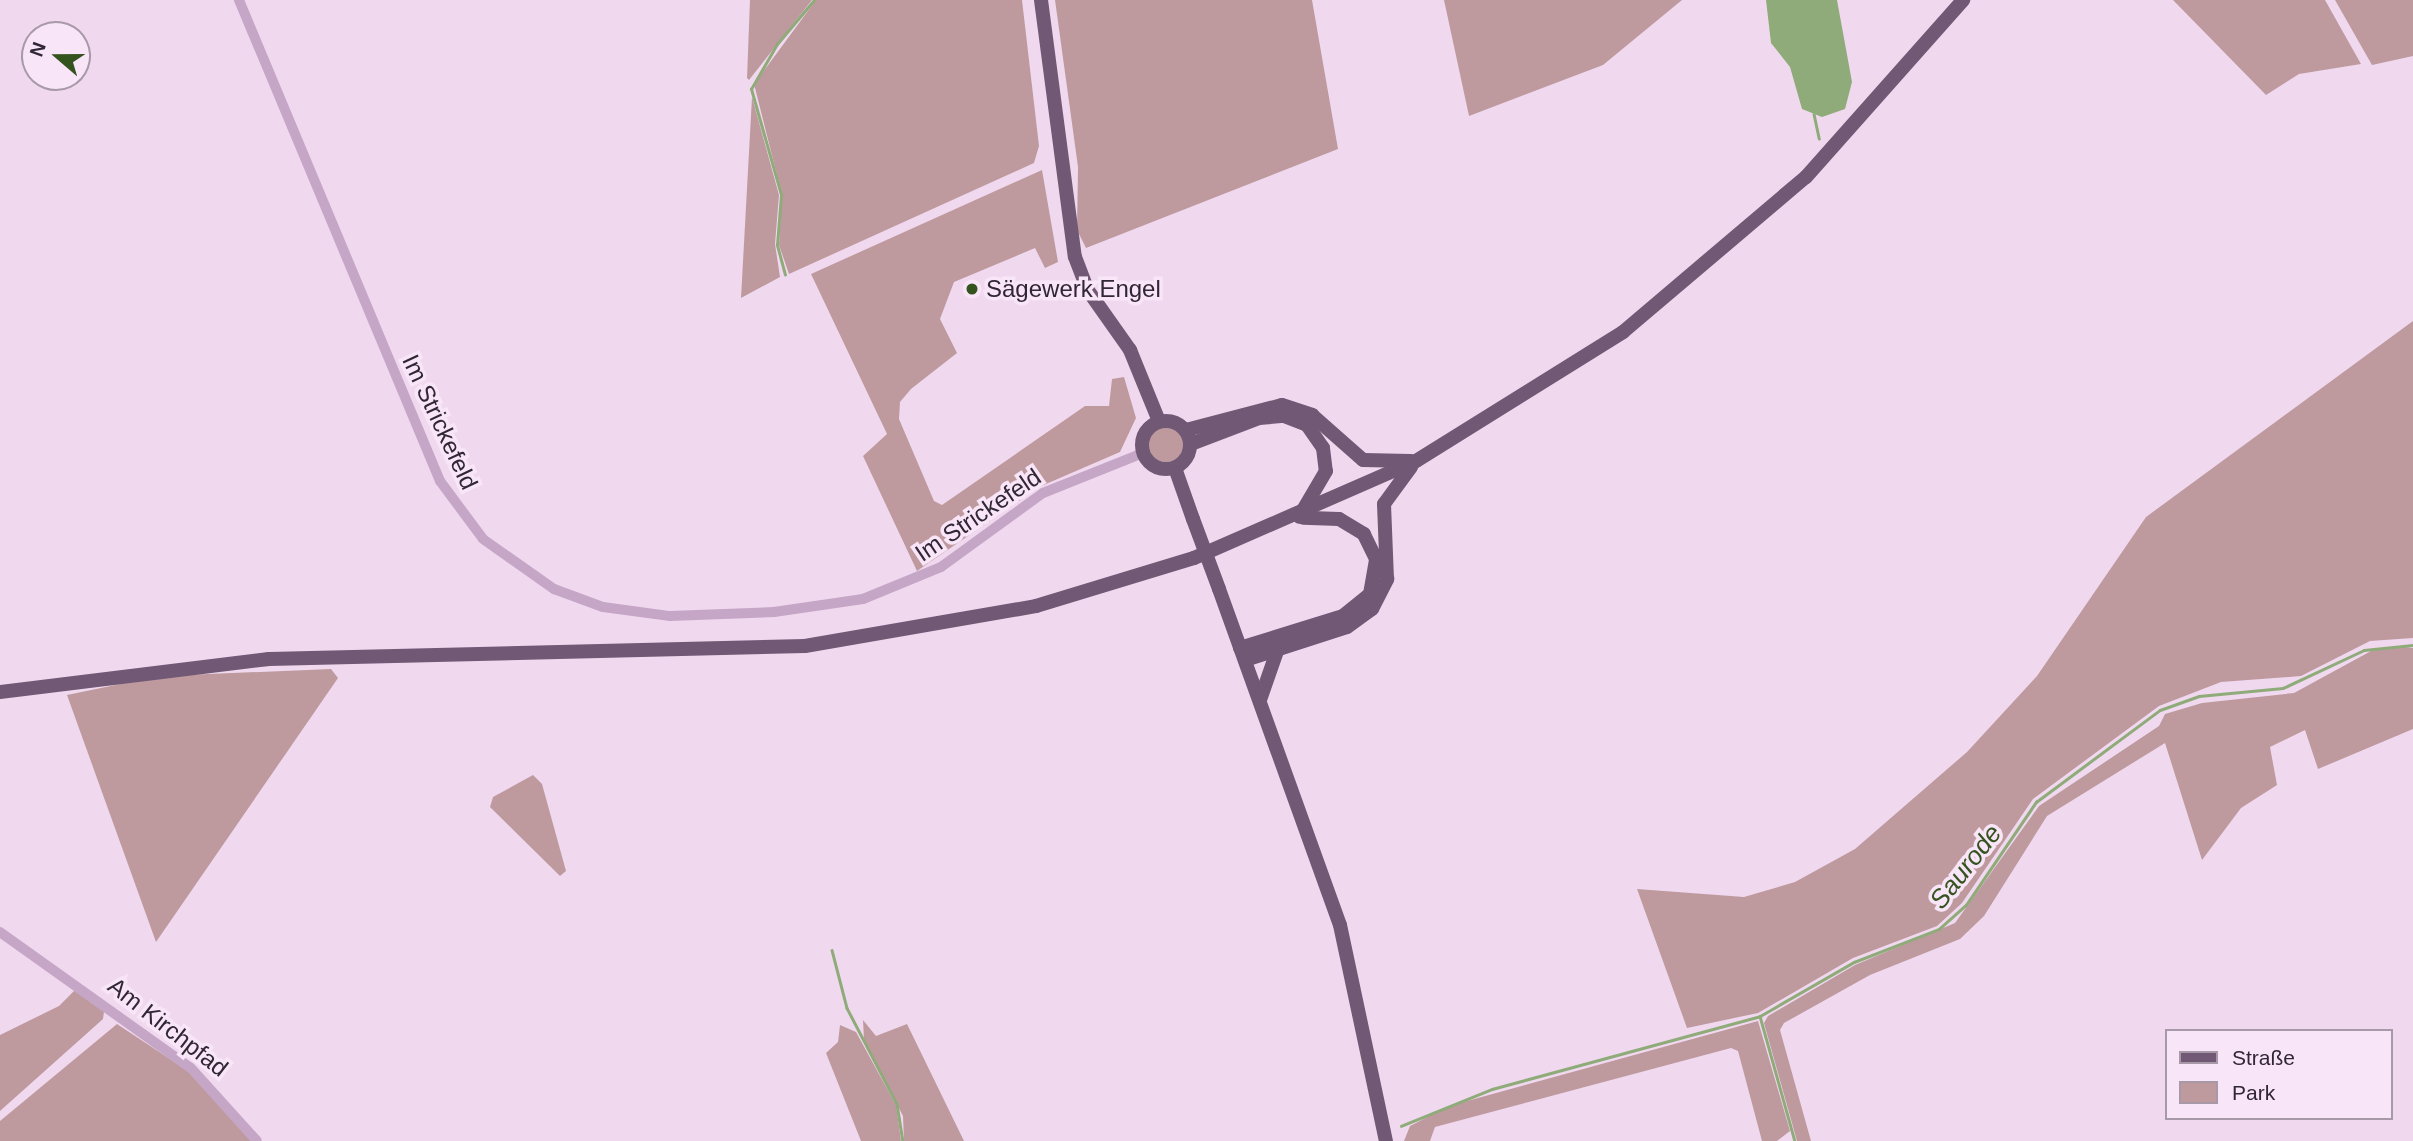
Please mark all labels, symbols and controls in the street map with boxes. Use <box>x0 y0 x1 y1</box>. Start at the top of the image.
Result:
north arrow <box>21 21 91 91</box>
text: N <box>25 39 50 59</box>
place label: Sägewerk Engel <box>986 275 1161 303</box>
marker: Sägewerk Engel <box>964 281 980 297</box>
street label: Im Strickefeld <box>396 350 484 494</box>
street label: Im Strickefeld <box>910 462 1046 568</box>
water label: Saurode <box>1923 819 2009 915</box>
street label: Am Kirchpfad <box>102 971 234 1083</box>
legend <box>2164 1029 2392 1120</box>
text: Straße <box>2232 1046 2295 1069</box>
text: Park <box>2232 1081 2275 1104</box>

